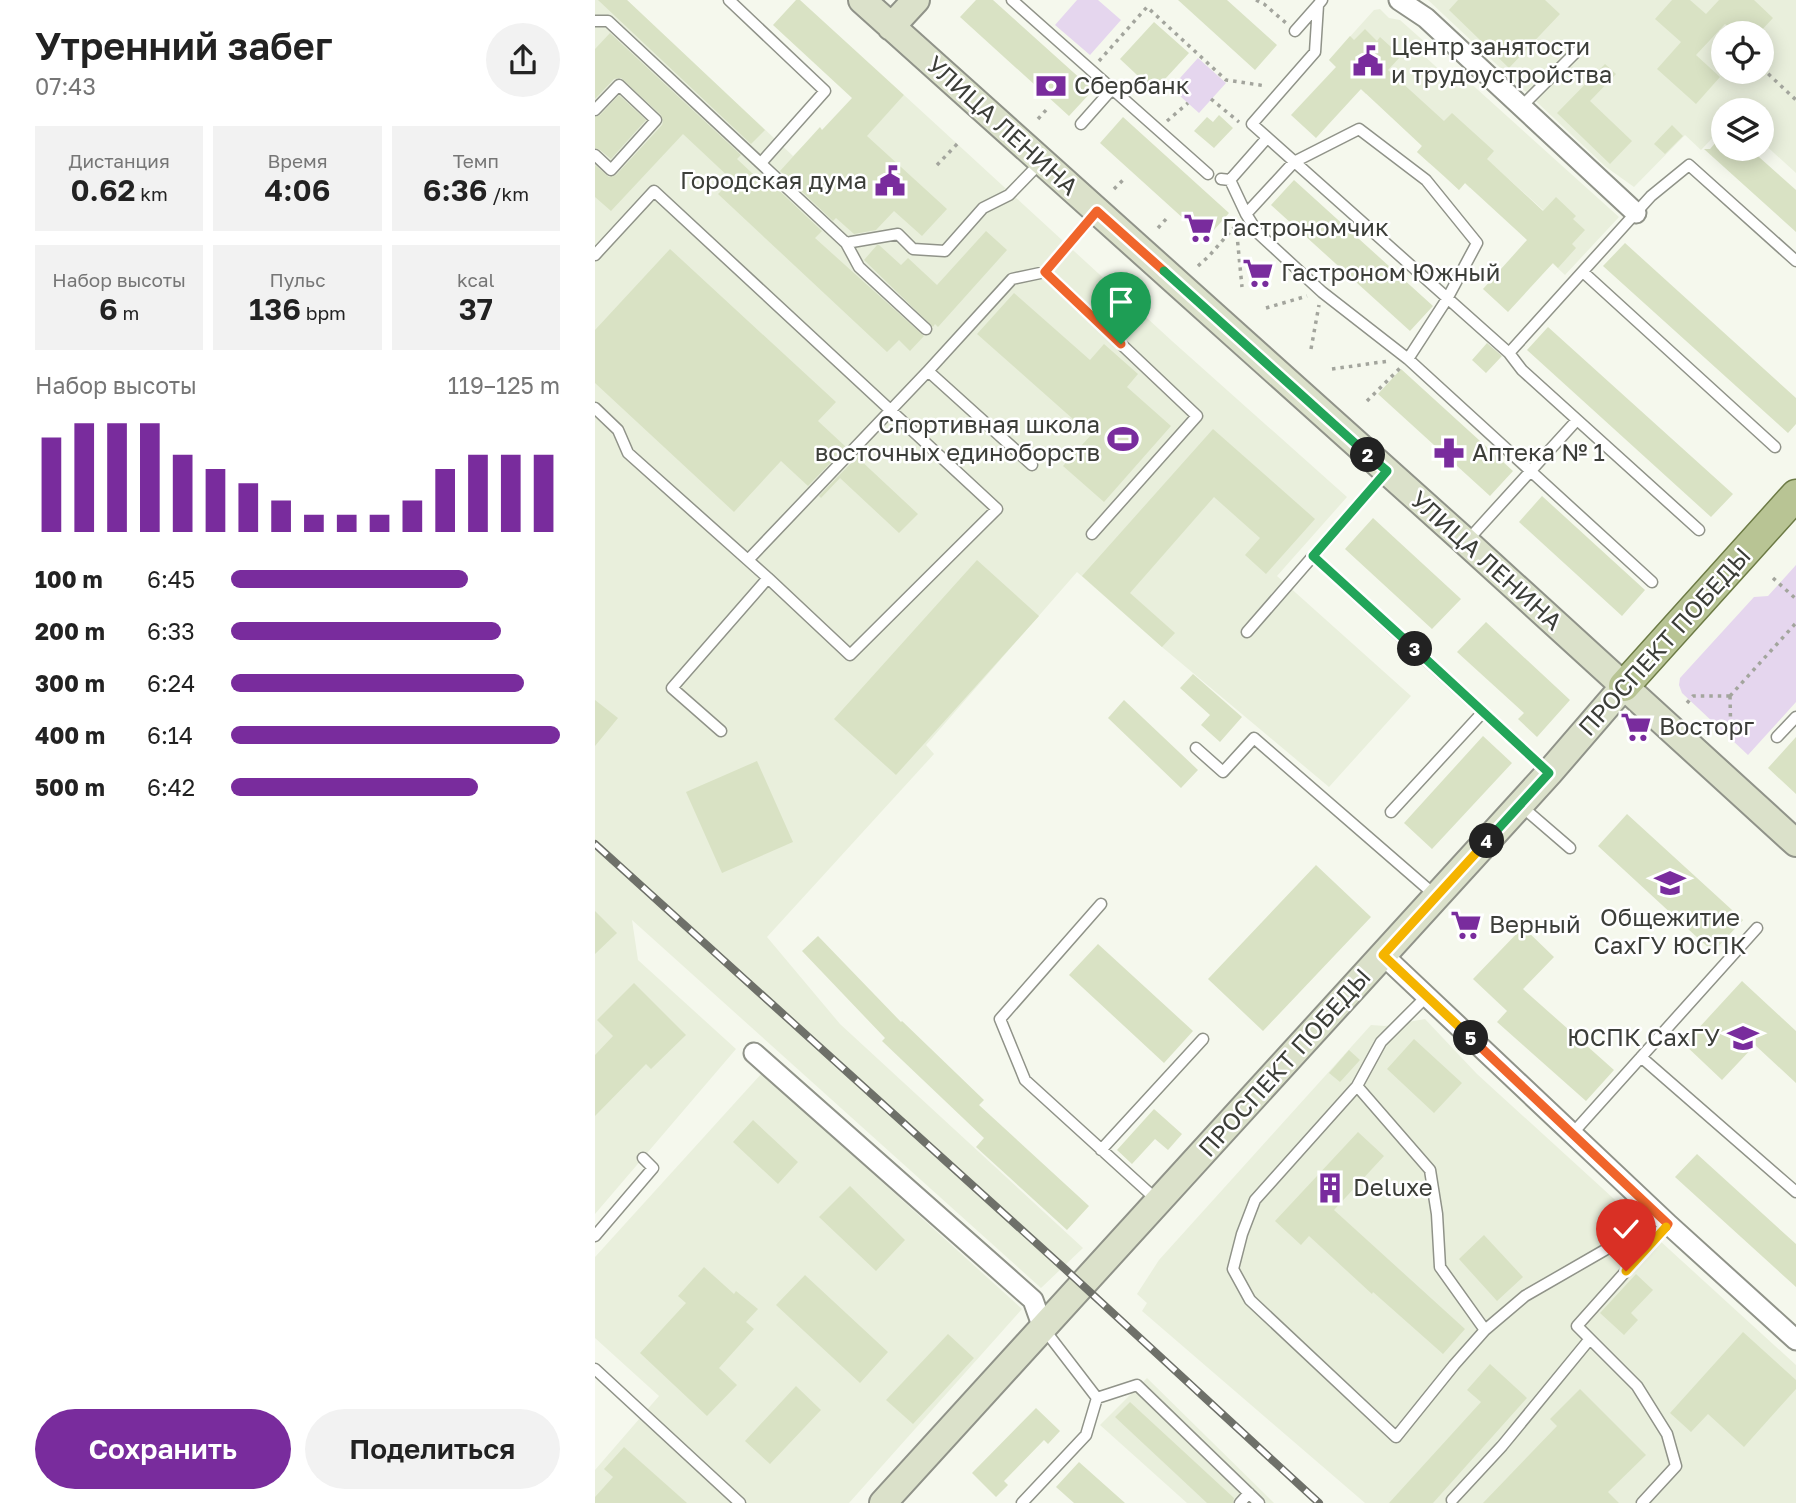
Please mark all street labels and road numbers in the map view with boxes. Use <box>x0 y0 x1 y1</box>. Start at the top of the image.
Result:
street label: УЛИЦА ЛЕНИНА <box>921 49 1085 201</box>
street label: УЛИЦА ЛЕНИНА <box>1405 484 1569 636</box>
street label: ПРОСПЕКТ ПОБЕДЫ <box>1572 541 1756 741</box>
street label: ПРОСПЕКТ ПОБЕДЫ <box>1192 962 1376 1162</box>

